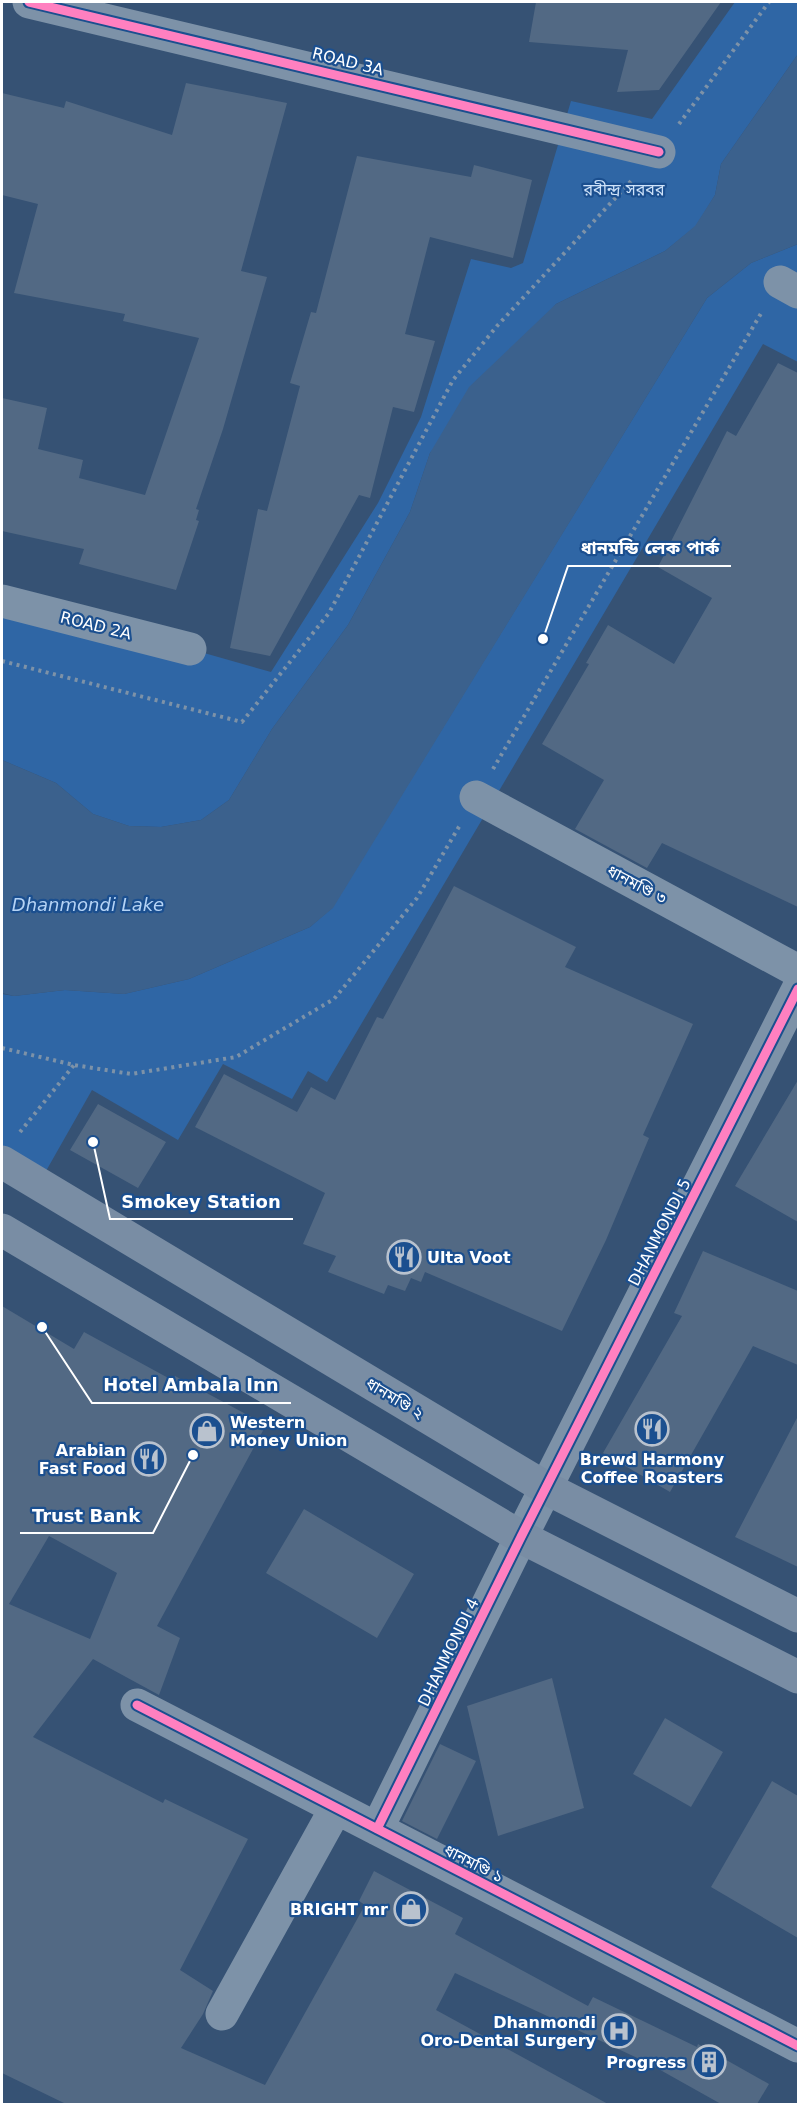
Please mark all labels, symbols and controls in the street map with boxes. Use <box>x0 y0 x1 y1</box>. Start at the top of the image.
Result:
street label: ROAD 3A <box>310 43 386 80</box>
park label: রবীন্দ্র সরবর <box>583 180 665 199</box>
callout: ধানমন্ডি লেক পার্ক <box>568 530 731 566</box>
text: ধানমন্ডি লেক পার্ক <box>581 537 720 558</box>
street label: ROAD 2A <box>58 607 134 644</box>
street label: ধানমণ্ডি ৩ <box>604 861 670 908</box>
water label: Dhanmondi Lake <box>12 894 164 915</box>
street label: DHANMONDI 5 <box>624 1175 695 1289</box>
callout: Smokey Station <box>110 1183 293 1219</box>
text: Smokey Station <box>121 1191 281 1212</box>
restaurant icon: Ulta Voot <box>386 1239 422 1275</box>
place label: Ulta Voot <box>427 1248 511 1267</box>
callout: Hotel Ambala Inn <box>92 1367 291 1403</box>
text: Hotel Ambala Inn <box>103 1374 279 1395</box>
street label: ধানমণ্ডি ২ <box>362 1374 428 1423</box>
restaurant icon: Brewd Harmony Coffee Roasters <box>634 1411 670 1447</box>
shop icon: Western Money Union <box>189 1413 225 1449</box>
place label: Western Money Union <box>230 1413 347 1450</box>
place label: Arabian Fast Food <box>39 1441 126 1478</box>
restaurant icon: Arabian Fast Food <box>131 1441 167 1477</box>
place label: Brewd Harmony Coffee Roasters <box>580 1450 725 1487</box>
callout: Trust Bank <box>20 1497 153 1533</box>
text: Trust Bank <box>32 1505 141 1526</box>
street label: DHANMONDI 4 <box>414 1595 483 1709</box>
street label: ধানমণ্ডি ১ <box>441 1840 507 1886</box>
shop icon: BRIGHT mr <box>393 1891 429 1927</box>
place label: BRIGHT mr <box>290 1900 388 1919</box>
place label: Dhanmondi Oro-Dental Surgery <box>420 2013 597 2050</box>
hospital icon: Dhanmondi Oro-Dental Surgery <box>601 2013 637 2049</box>
building icon: Progress <box>691 2044 727 2080</box>
place label: Progress <box>606 2053 686 2072</box>

